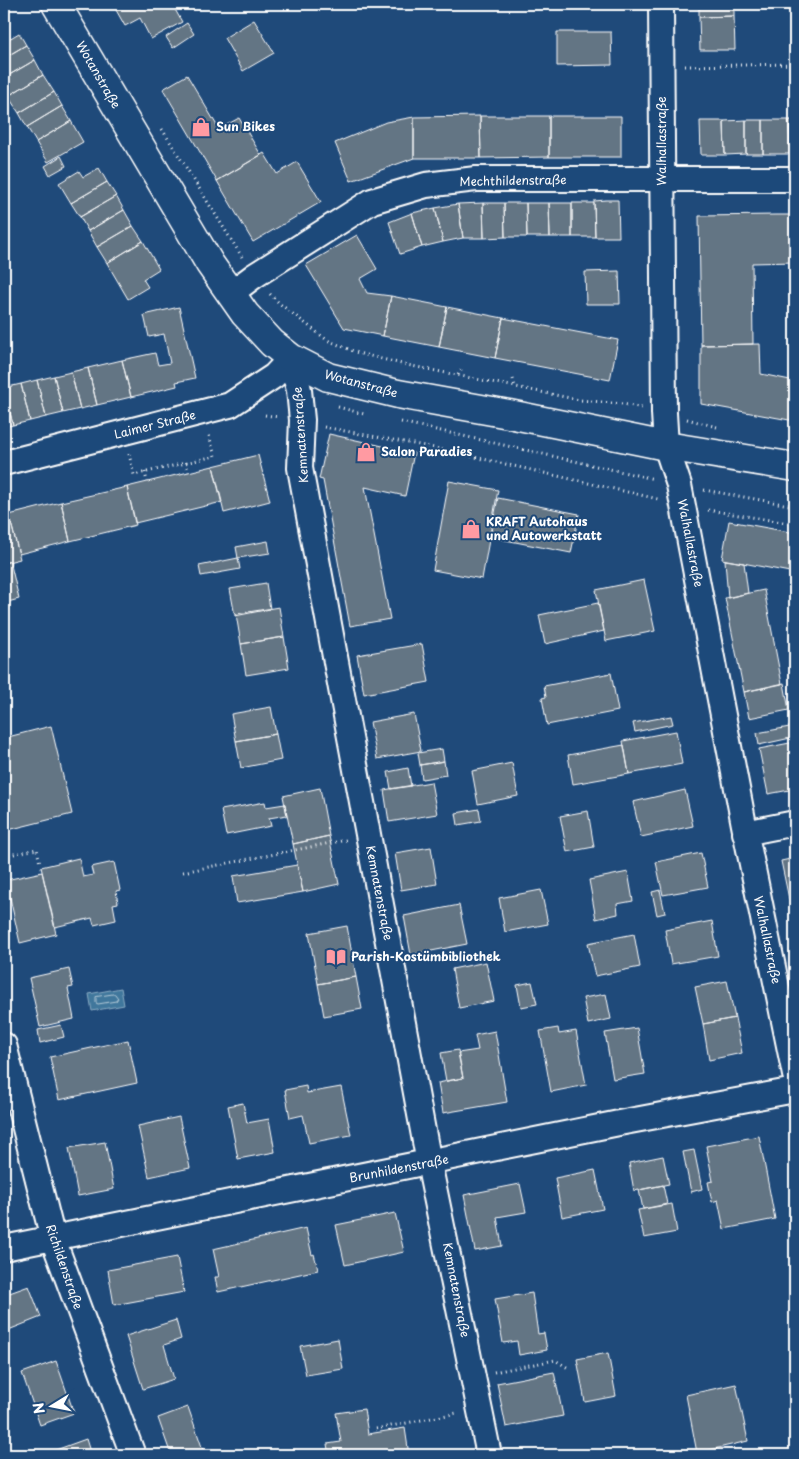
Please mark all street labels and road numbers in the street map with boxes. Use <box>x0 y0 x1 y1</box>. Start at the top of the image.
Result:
street label: Wotanstraße <box>72 37 125 112</box>
street label: Walhallastraße <box>652 96 670 186</box>
street label: Mechthildenstraße <box>459 170 567 190</box>
street label: Wotanstraße <box>323 365 400 401</box>
street label: Kemnatenstraße <box>288 386 312 484</box>
street label: Laimer Straße <box>112 405 197 443</box>
street label: Walhallastraße <box>674 497 708 588</box>
street label: Kemnatenstraße <box>362 844 398 942</box>
street label: Walhallastraße <box>750 894 786 985</box>
street label: Brunhildenstraße <box>348 1150 450 1186</box>
street label: Richildenstraße <box>42 1222 88 1312</box>
street label: Kemnatenstraße <box>439 1241 475 1339</box>

